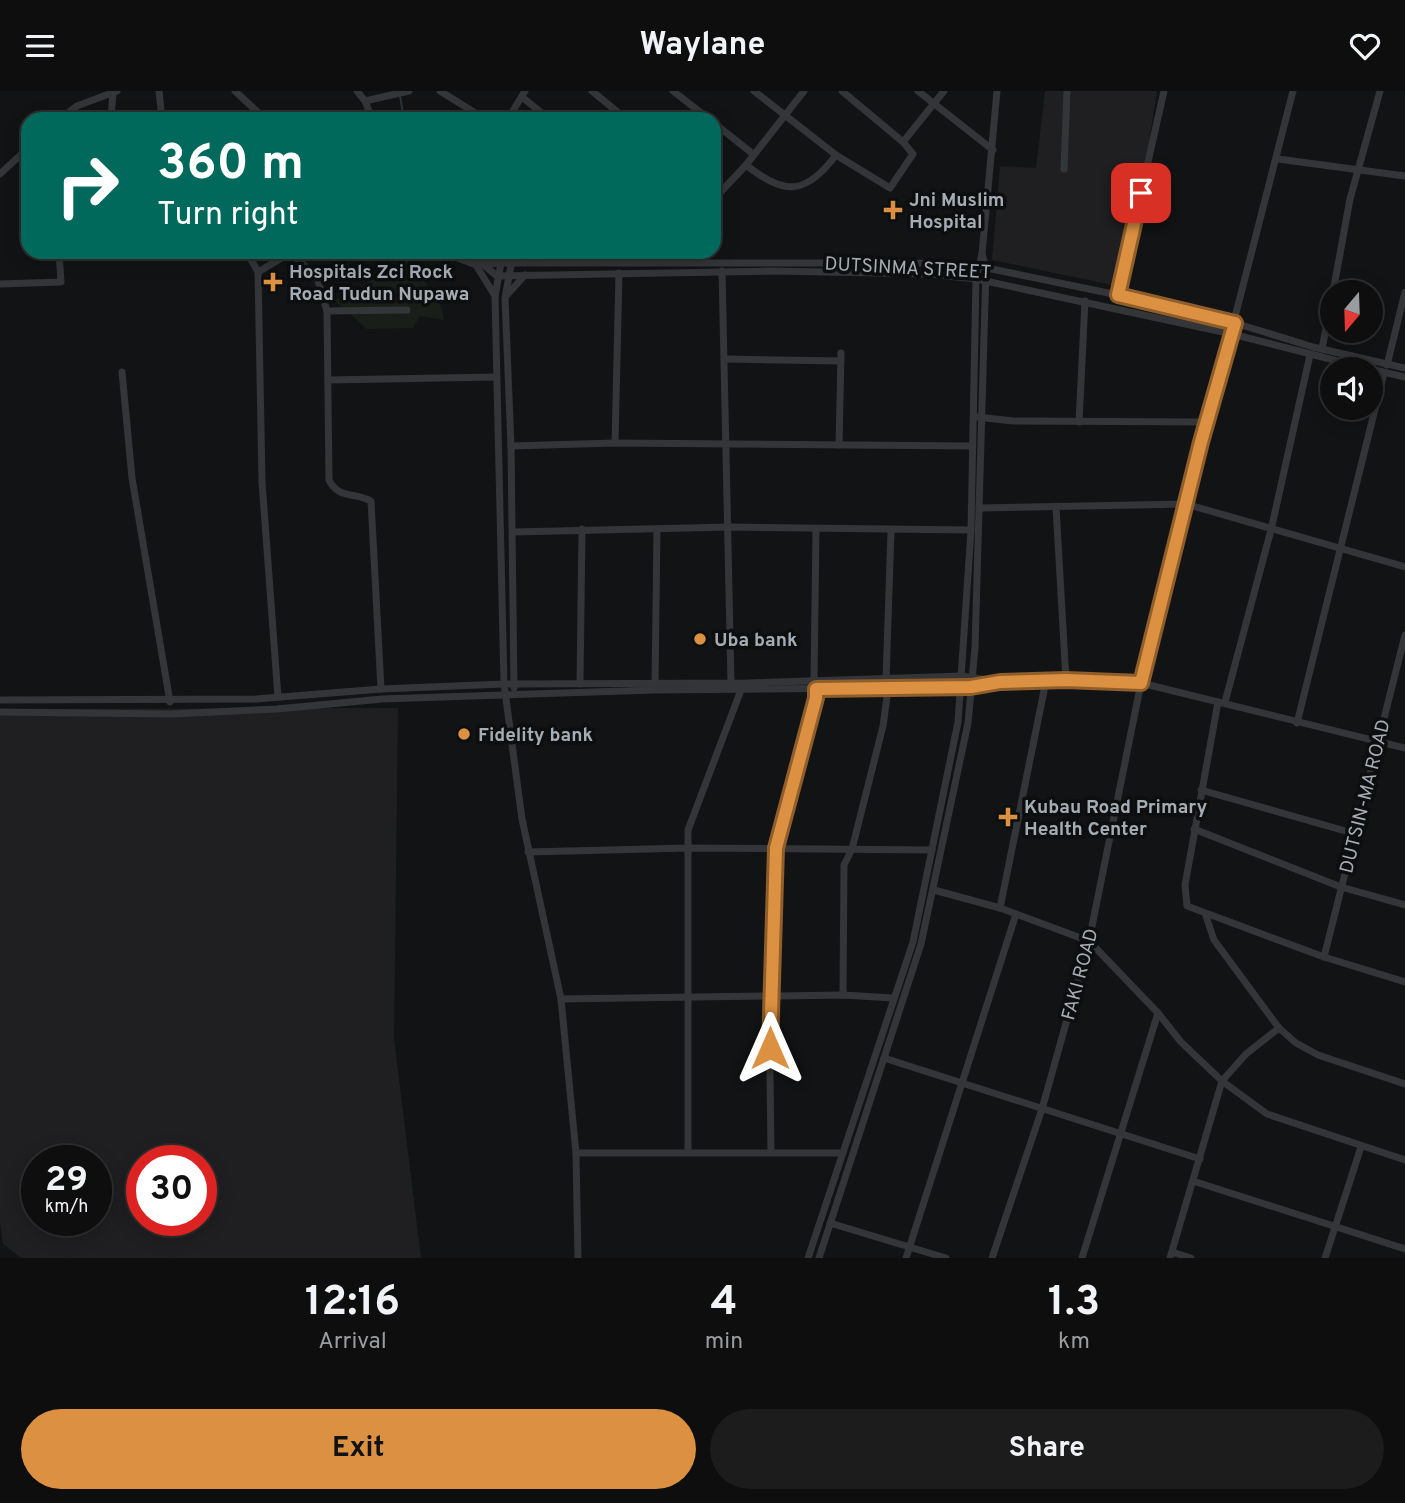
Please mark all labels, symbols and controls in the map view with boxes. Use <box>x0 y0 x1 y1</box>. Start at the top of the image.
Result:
text: Waylane <box>640 26 765 66</box>
icon: menu <box>21 27 59 65</box>
icon: heart <box>1346 27 1384 65</box>
text: 360 m <box>157 135 304 197</box>
icon: right <box>42 140 133 231</box>
pin <box>1111 163 1171 223</box>
icon: arrive <box>1122 174 1160 212</box>
place label: Jni Muslim Hospital <box>909 189 1005 235</box>
text: Turn right <box>157 196 299 236</box>
marker: Jni Muslim Hospital <box>883 200 903 220</box>
street label: DUTSINMA STREET <box>824 253 992 285</box>
place label: Hospitals Zci Rock Road Tudun Nupawa <box>289 261 469 307</box>
marker: Hospitals Zci Rock Road Tudun Nupawa <box>263 272 283 292</box>
north arrow <box>1320 280 1382 343</box>
map controls <box>1320 280 1383 420</box>
button: sound <box>1320 357 1383 420</box>
place label: Uba bank <box>714 629 798 653</box>
marker: Uba bank <box>692 631 708 647</box>
street label: DUTSIN-MA ROAD <box>1335 717 1397 876</box>
place label: Fidelity bank <box>478 724 593 748</box>
marker: Fidelity bank <box>456 726 472 742</box>
place label: Kubau Road Primary Health Center <box>1024 796 1207 842</box>
marker: Kubau Road Primary Health Center <box>998 807 1018 827</box>
street label: FAKI ROAD <box>1057 926 1105 1023</box>
position arrow <box>733 1011 807 1085</box>
speed limit sign: 30 <box>126 1145 217 1236</box>
text: 29 <box>45 1159 88 1203</box>
text: km/h <box>45 1196 88 1219</box>
text: 12:16 <box>305 1277 400 1330</box>
text: 4 <box>710 1277 737 1330</box>
text: 1.3 <box>1048 1277 1100 1330</box>
text: Arrival <box>318 1328 387 1357</box>
text: min <box>705 1328 743 1357</box>
text: km <box>1058 1328 1090 1357</box>
button: Exit <box>21 1409 696 1489</box>
button: Share <box>710 1409 1384 1489</box>

